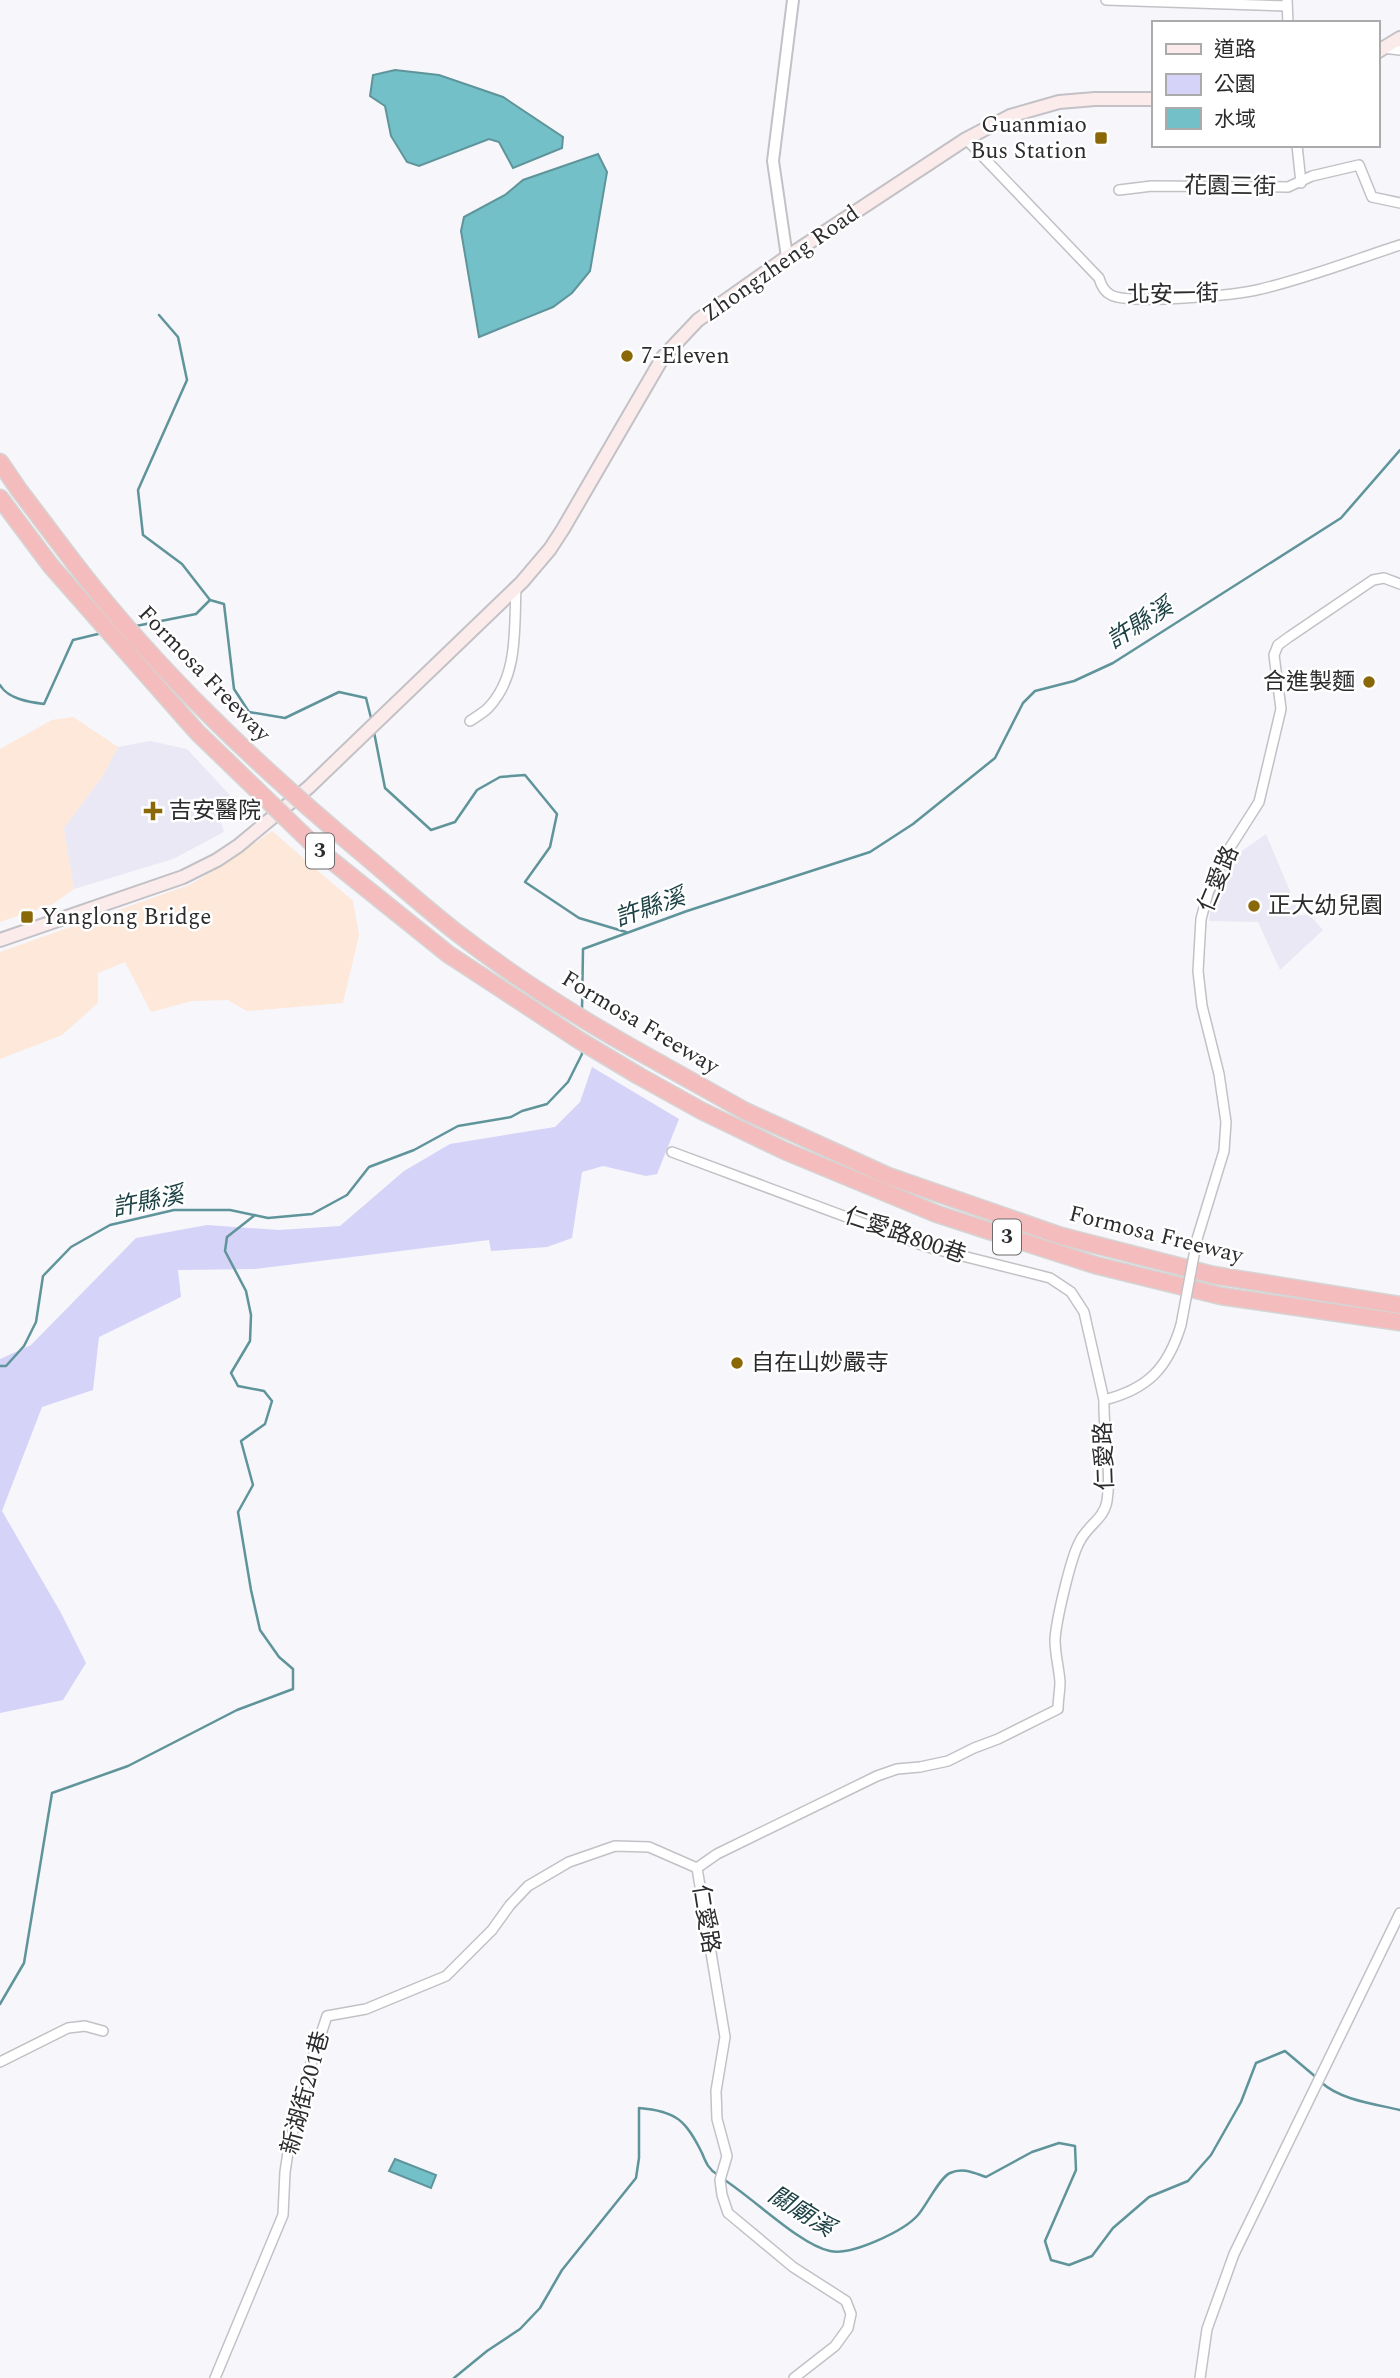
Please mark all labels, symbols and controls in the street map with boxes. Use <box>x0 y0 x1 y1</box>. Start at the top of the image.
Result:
legend <box>1152 21 1379 147</box>
text: 道路 <box>1214 34 1256 66</box>
text: 公園 <box>1214 69 1256 101</box>
text: 水域 <box>1214 104 1256 136</box>
place label: Guanmiao Bus Station <box>970 108 1087 169</box>
marker: Guanmiao Bus Station <box>1093 130 1109 146</box>
street label: 花園三街 <box>1184 169 1276 205</box>
street label: Zhongzheng Road <box>695 197 867 331</box>
street label: 北安一街 <box>1127 277 1219 313</box>
place label: 7-Eleven <box>641 339 730 374</box>
marker: 7-Eleven <box>619 348 635 364</box>
water label: 許縣溪 <box>1100 588 1183 658</box>
street label: Formosa Freeway <box>129 598 279 751</box>
place label: 合進製麵 <box>1263 665 1355 700</box>
marker: 合進製麵 <box>1361 674 1377 690</box>
place label: 吉安醫院 <box>169 794 261 829</box>
marker: 吉安醫院 <box>143 801 163 821</box>
road number: 3 <box>306 834 334 868</box>
street label: 仁愛路 <box>1189 840 1249 918</box>
water label: 許縣溪 <box>610 878 693 937</box>
place label: 正大幼兒園 <box>1268 889 1383 924</box>
marker: 正大幼兒園 <box>1246 898 1262 914</box>
place label: Yanglong Bridge <box>41 900 211 935</box>
marker: Yanglong Bridge <box>19 909 35 925</box>
street label: Formosa Freeway <box>555 962 726 1084</box>
water label: 許縣溪 <box>109 1177 190 1227</box>
street label: Formosa Freeway <box>1065 1196 1248 1274</box>
street label: 仁愛路800巷 <box>839 1199 971 1273</box>
road number: 3 <box>993 1220 1021 1254</box>
place label: 自在山妙嚴寺 <box>751 1346 889 1381</box>
marker: 自在山妙嚴寺 <box>729 1355 745 1371</box>
street label: 仁愛路 <box>1086 1421 1124 1491</box>
street label: 仁愛路 <box>682 1882 728 1956</box>
street label: 新湖街201巷 <box>273 2027 339 2159</box>
water label: 關廟溪 <box>761 2178 844 2248</box>

